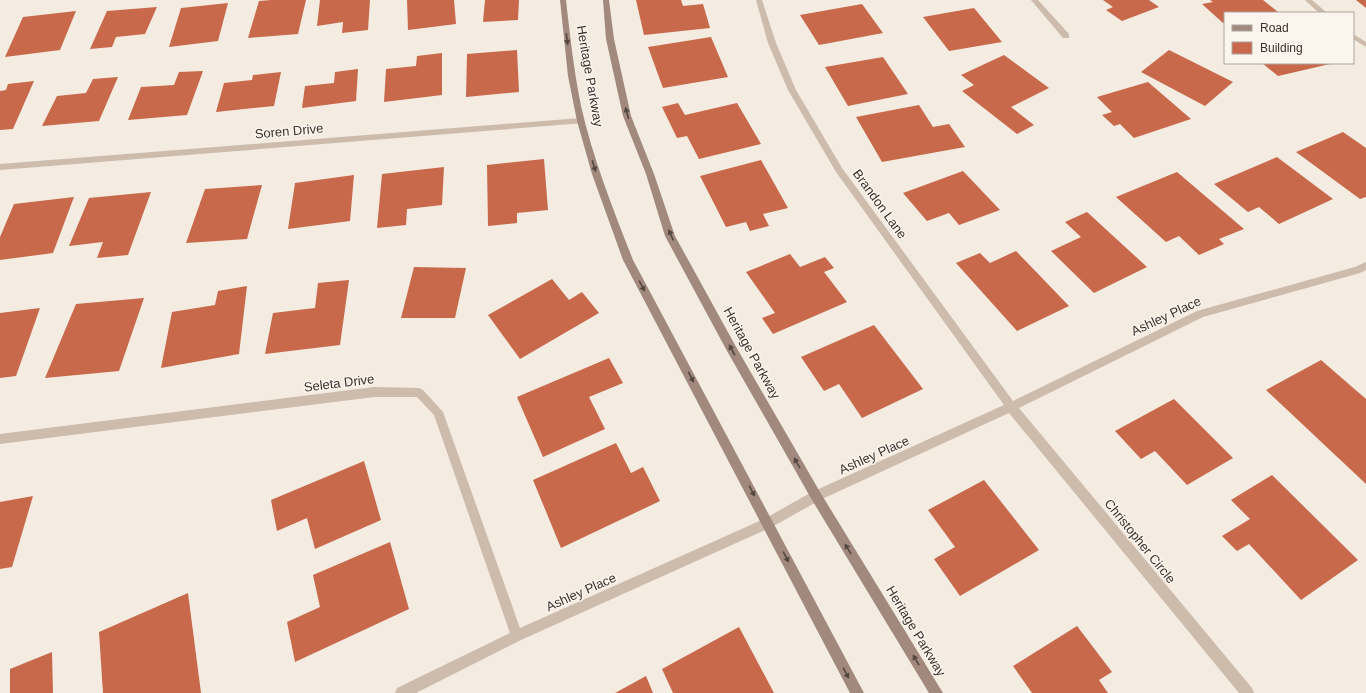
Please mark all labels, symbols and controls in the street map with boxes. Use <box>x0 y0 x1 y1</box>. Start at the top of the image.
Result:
legend <box>1224 12 1354 64</box>
text: Road <box>1260 21 1289 35</box>
street label: Heritage Parkway <box>574 24 606 128</box>
one-way arrow <box>564 33 570 45</box>
text: Building <box>1260 41 1303 55</box>
one-way arrow <box>624 107 630 119</box>
street label: Soren Drive <box>254 121 324 141</box>
one-way arrow <box>591 160 597 172</box>
street label: Brandon Lane <box>850 167 910 241</box>
one-way arrow <box>667 229 673 241</box>
one-way arrow <box>639 280 646 292</box>
street label: Ashley Place <box>1129 293 1203 339</box>
street label: Heritage Parkway <box>721 304 784 402</box>
one-way arrow <box>729 344 735 356</box>
street label: Seleta Drive <box>303 371 375 395</box>
one-way arrow <box>687 371 694 382</box>
street label: Ashley Place <box>837 433 911 477</box>
one-way arrow <box>793 457 800 469</box>
one-way arrow <box>748 486 755 497</box>
street label: Christopher Circle <box>1101 496 1179 586</box>
one-way arrow <box>845 543 852 555</box>
one-way arrow <box>783 552 789 563</box>
street label: Ashley Place <box>544 570 618 614</box>
street label: Heritage Parkway <box>883 583 949 679</box>
one-way arrow <box>913 654 920 666</box>
one-way arrow <box>843 667 850 678</box>

